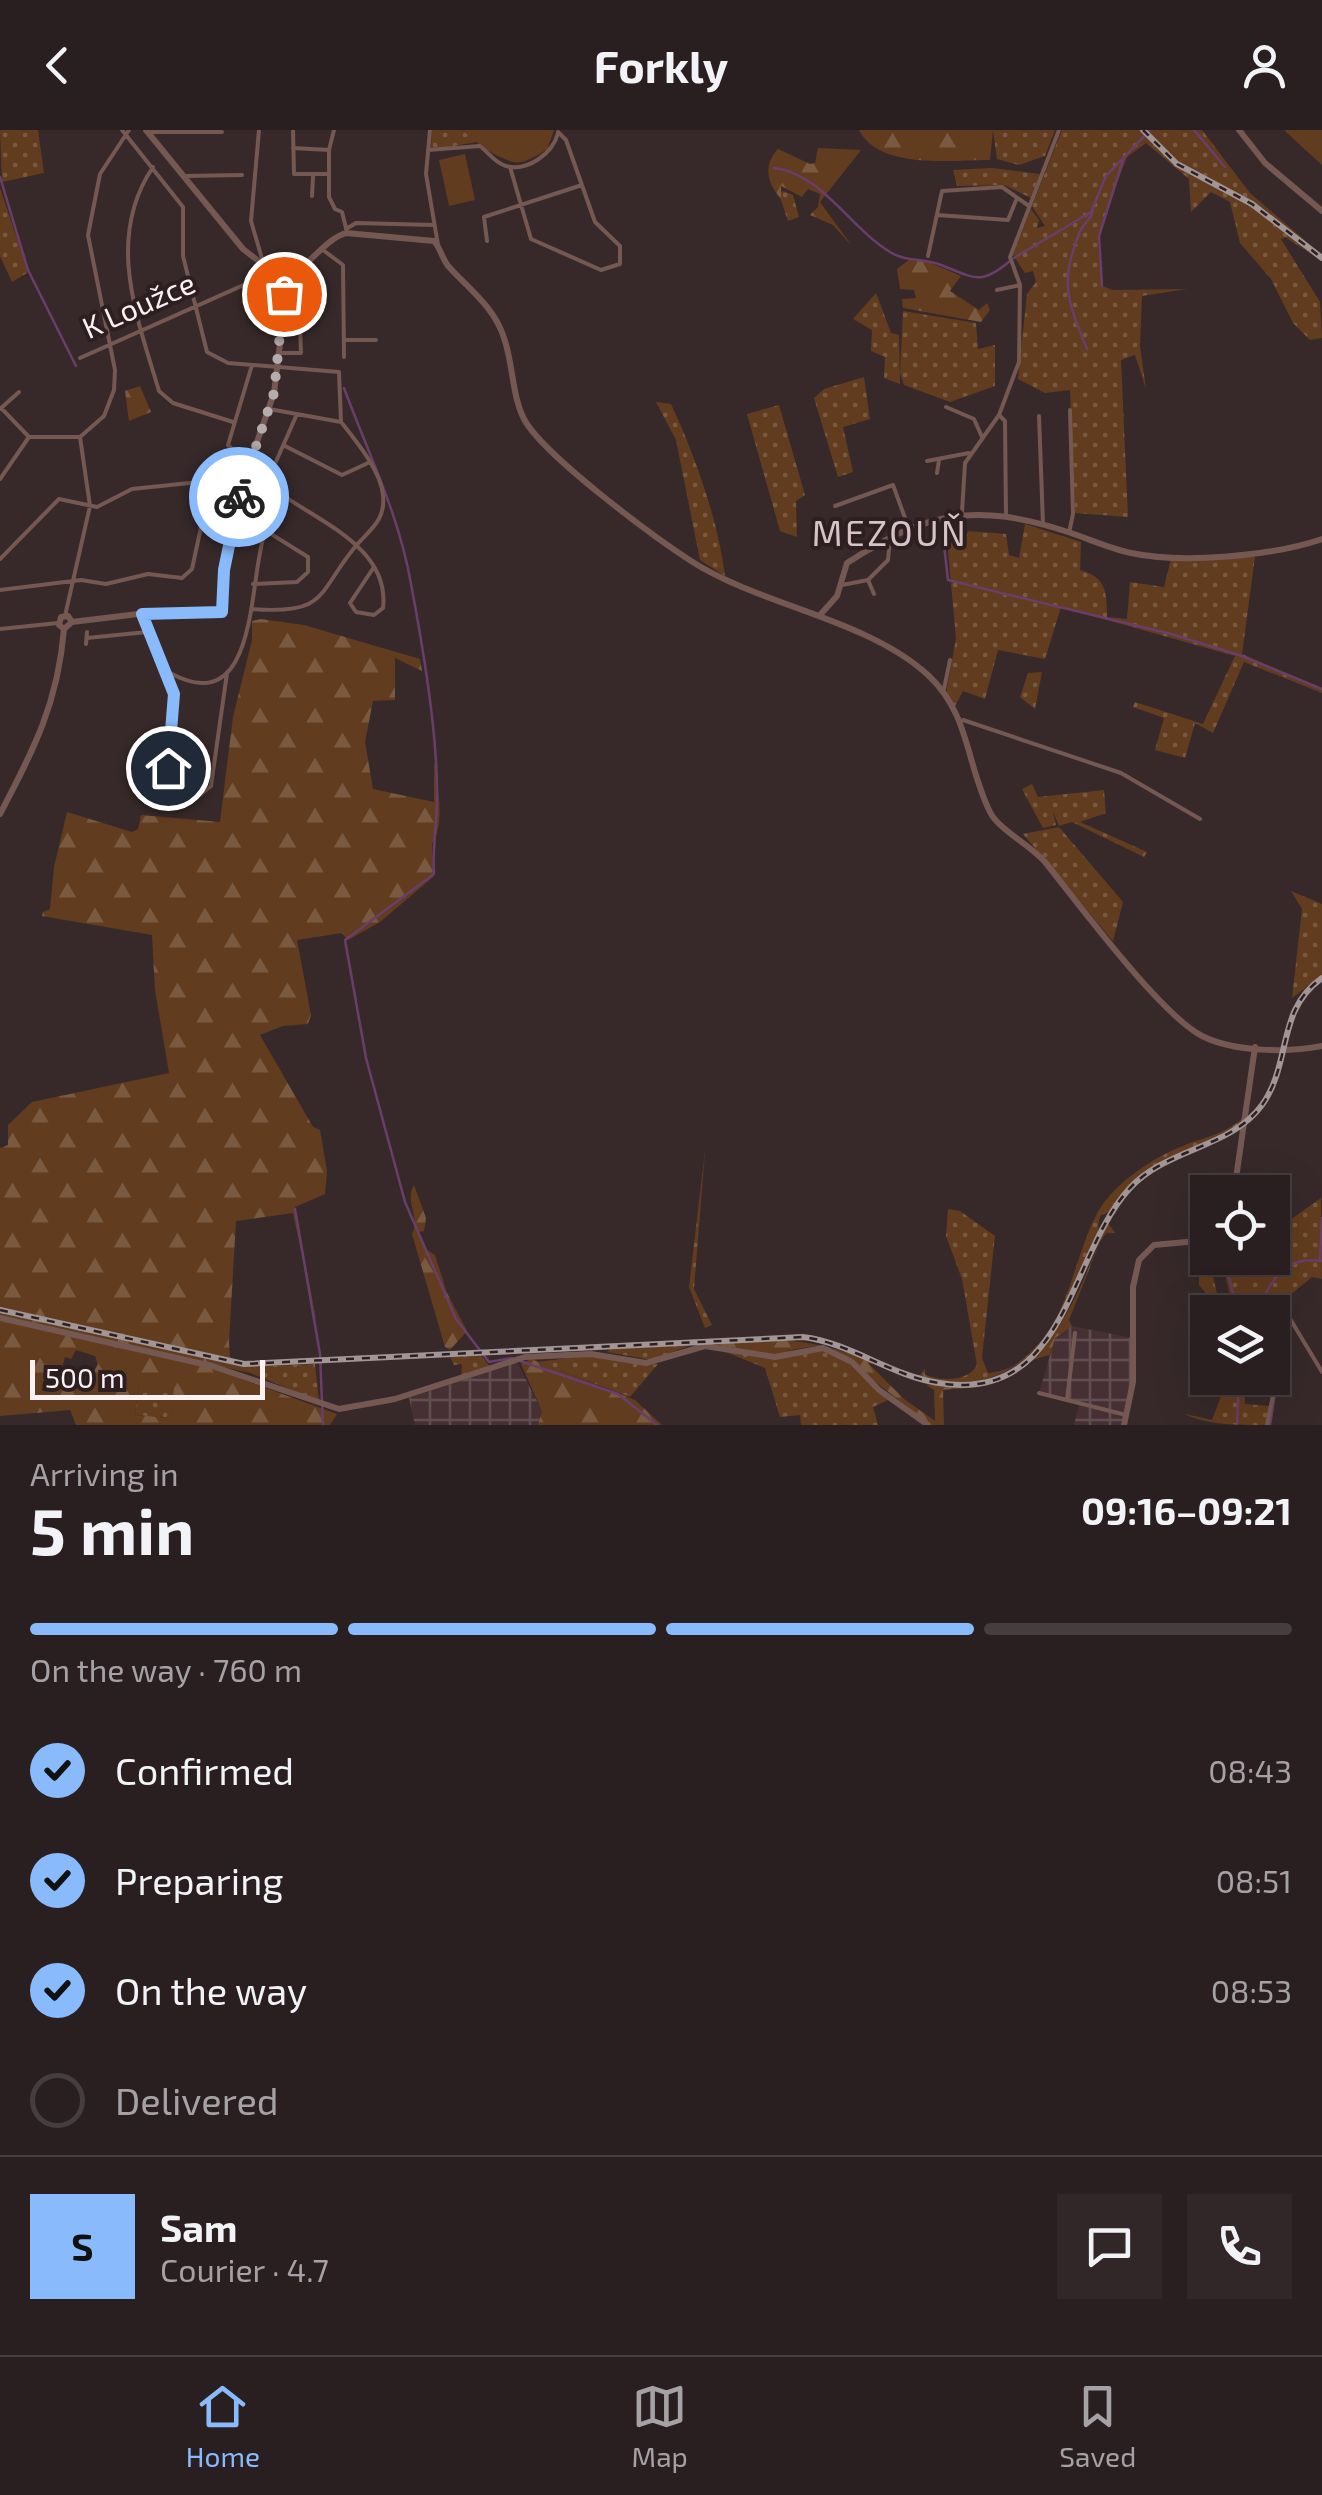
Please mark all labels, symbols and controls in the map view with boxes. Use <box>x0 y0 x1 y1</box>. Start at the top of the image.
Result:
icon: back <box>30 38 85 93</box>
text: Forkly <box>594 38 728 92</box>
icon: person <box>1237 38 1292 93</box>
pin <box>242 252 327 337</box>
street label: K Loužce <box>76 263 200 345</box>
icon: bag <box>257 267 312 322</box>
courier <box>189 447 289 547</box>
icon: bike <box>212 470 267 525</box>
district label: MEZOUŇ <box>812 511 968 553</box>
pin <box>126 726 211 811</box>
icon: home <box>141 741 196 796</box>
map controls <box>1190 1175 1290 1395</box>
button: locate <box>1190 1175 1290 1275</box>
button: layers <box>1190 1295 1290 1395</box>
scale bar <box>30 1355 265 1400</box>
text: 500 m <box>45 1360 125 1394</box>
text: Arriving in <box>30 1454 179 1492</box>
text: 09:16–09:21 <box>1081 1487 1292 1533</box>
text: 5 min <box>30 1490 194 1568</box>
text: On the way · 760 m <box>30 1650 302 1688</box>
icon: check <box>30 1743 85 1798</box>
text: Confirmed <box>115 1747 294 1793</box>
text: 08:43 <box>1208 1751 1292 1789</box>
icon: check <box>30 1853 85 1908</box>
text: Preparing <box>115 1857 283 1903</box>
text: 08:51 <box>1216 1861 1292 1899</box>
icon: check <box>30 1963 85 2018</box>
text: On the way <box>115 1967 307 2013</box>
text: 08:53 <box>1211 1971 1292 2009</box>
text: Delivered <box>115 2077 279 2123</box>
button: chat <box>1057 2194 1162 2299</box>
button: phone <box>1187 2194 1292 2299</box>
text: Sam <box>160 2204 237 2250</box>
text: S <box>71 2223 94 2269</box>
text: Courier · 4.7 <box>160 2250 329 2288</box>
tab: Home <box>186 2379 260 2473</box>
tab: Map <box>632 2379 688 2473</box>
tab: Saved <box>1059 2379 1136 2473</box>

